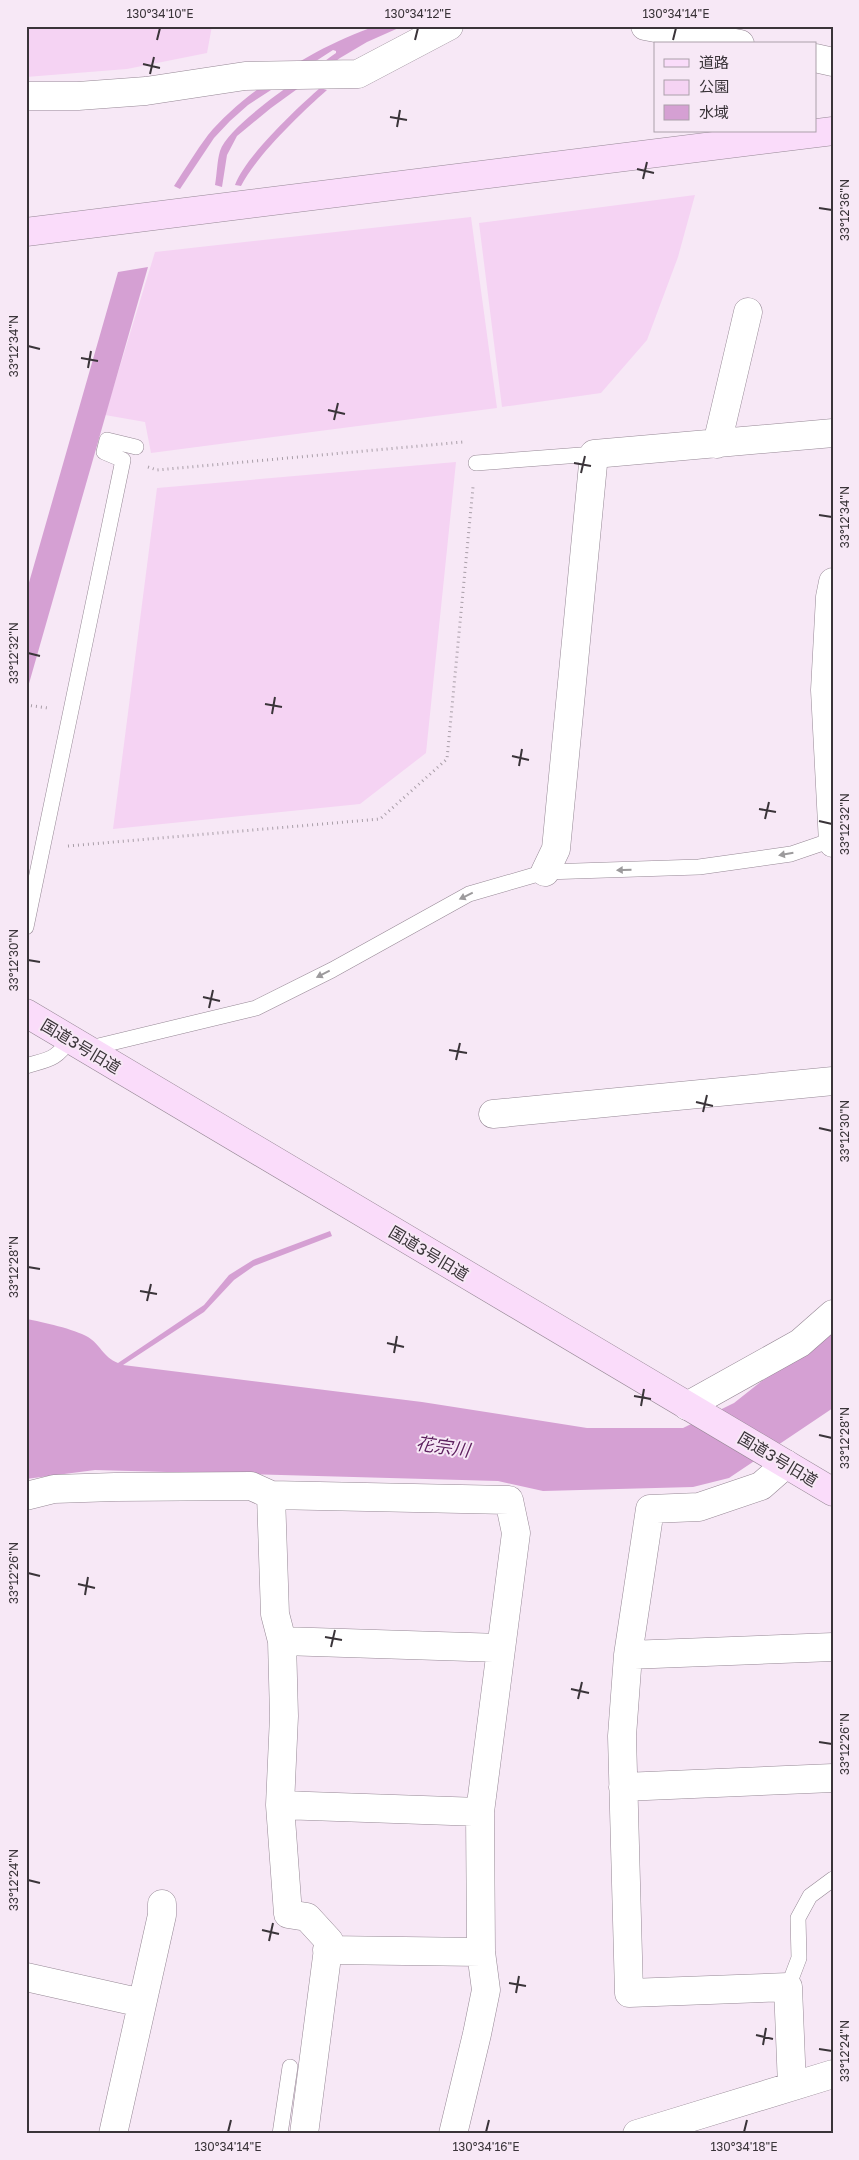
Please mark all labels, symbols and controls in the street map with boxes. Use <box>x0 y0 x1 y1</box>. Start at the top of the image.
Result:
text: 130°34'10"E <box>126 6 194 21</box>
text: 130°34'12"E <box>385 6 451 21</box>
text: 130°34'14"E <box>642 6 710 21</box>
legend <box>654 42 816 132</box>
text: 道路 <box>699 53 729 71</box>
text: 公園 <box>699 77 729 95</box>
text: 水域 <box>699 103 729 121</box>
text: 33°12'36"N <box>837 179 852 241</box>
text: 33°12'34"N <box>6 315 21 377</box>
text: 33°12'34"N <box>837 486 852 548</box>
text: 33°12'32"N <box>6 622 21 684</box>
text: 33°12'32"N <box>837 793 852 855</box>
one-way arrow <box>778 850 794 858</box>
one-way arrow <box>616 866 632 874</box>
one-way arrow <box>459 893 473 901</box>
text: 33°12'30"N <box>6 929 21 991</box>
one-way arrow <box>316 970 330 978</box>
street label: 国道3号旧道 <box>38 1014 124 1078</box>
text: 33°12'30"N <box>837 1100 852 1162</box>
street label: 国道3号旧道 <box>386 1221 472 1285</box>
text: 33°12'28"N <box>6 1236 21 1298</box>
text: 33°12'28"N <box>837 1407 852 1469</box>
street label: 国道3号旧道 <box>735 1427 821 1491</box>
water label: 花宗川 <box>415 1431 473 1461</box>
text: 33°12'26"N <box>6 1542 21 1604</box>
text: 33°12'26"N <box>837 1713 852 1775</box>
text: 33°12'24"N <box>6 1849 21 1911</box>
text: 33°12'24"N <box>837 2020 852 2082</box>
text: 130°34'14"E <box>194 2139 262 2154</box>
text: 130°34'16"E <box>452 2139 520 2154</box>
text: 130°34'18"E <box>710 2139 778 2154</box>

